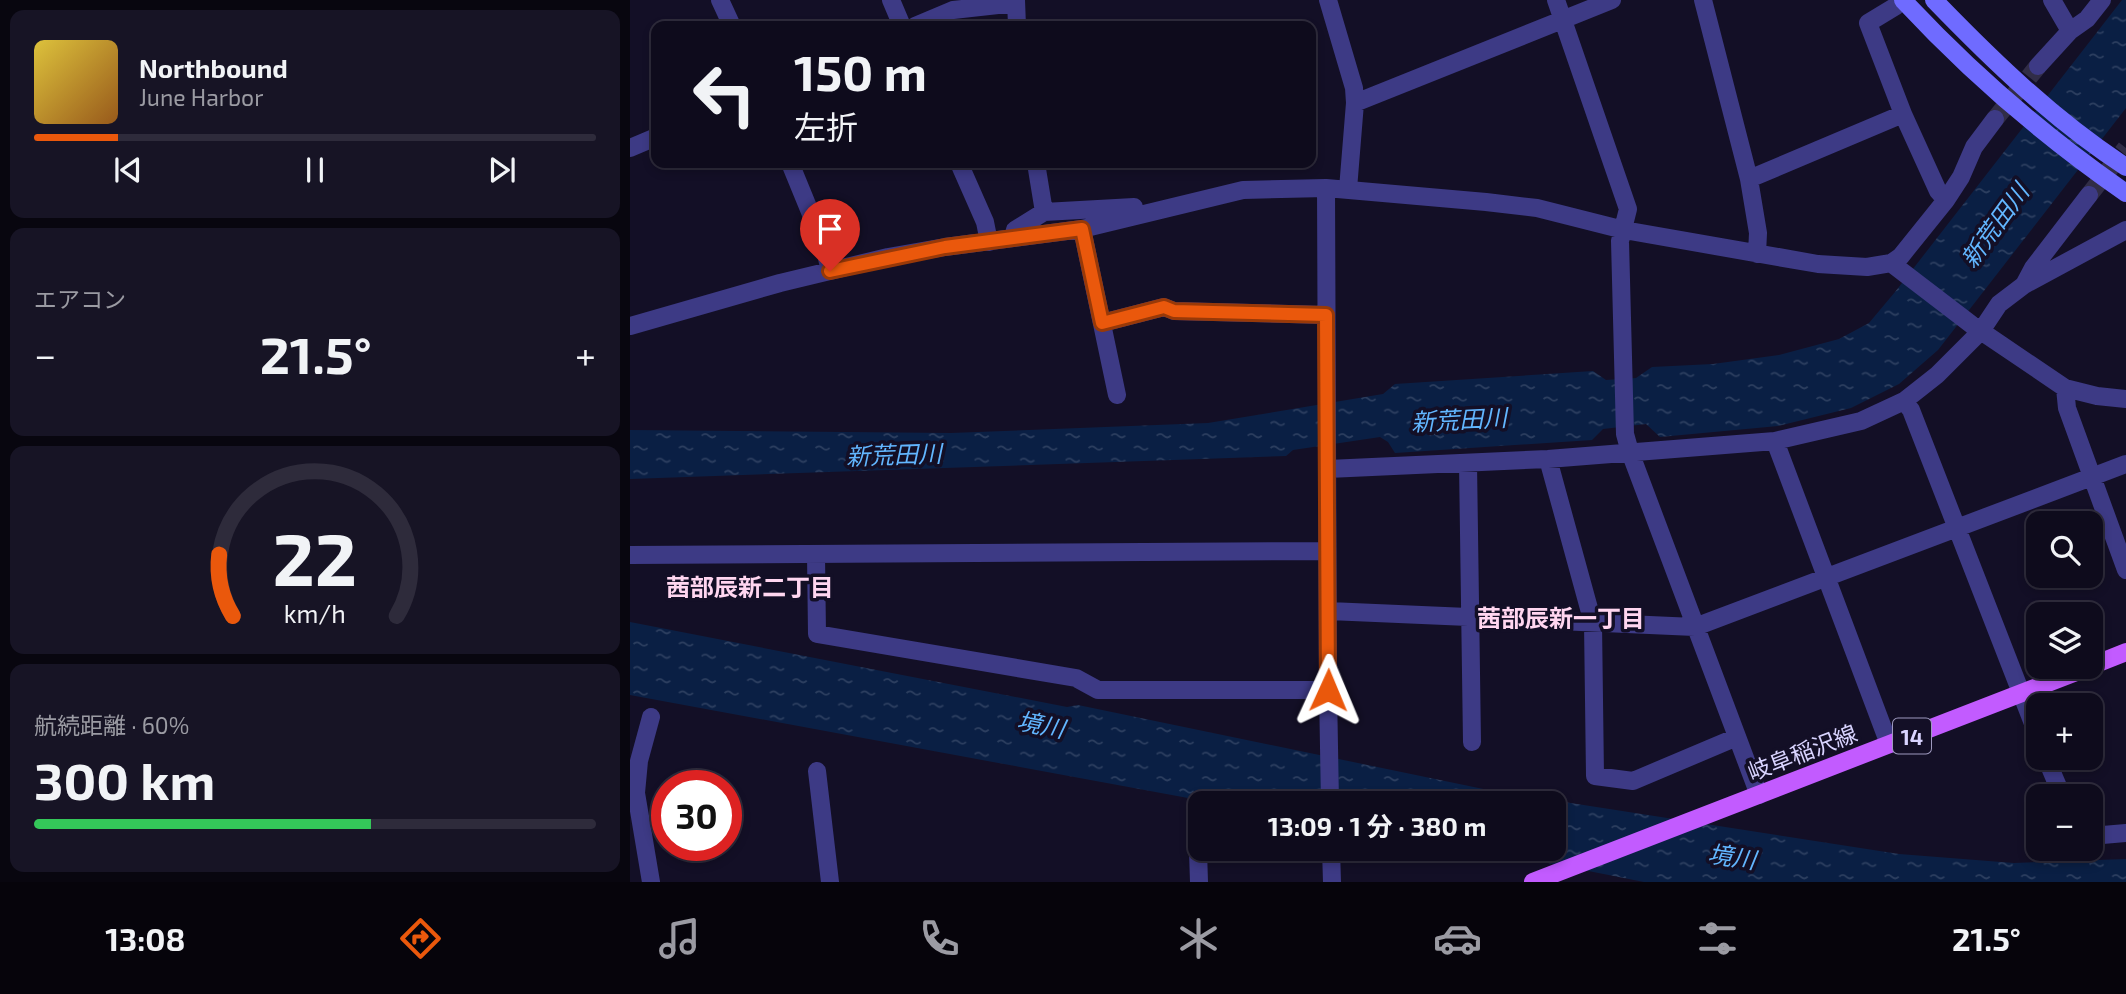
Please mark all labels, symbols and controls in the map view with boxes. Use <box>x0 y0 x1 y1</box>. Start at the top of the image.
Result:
text: 150 m <box>794 42 927 101</box>
icon: left <box>679 49 770 140</box>
text: Northbound <box>139 52 288 83</box>
text: June Harbor <box>139 83 263 111</box>
text: 左折 <box>794 107 858 145</box>
icon: previous <box>109 151 147 189</box>
icon: pause <box>296 151 334 189</box>
icon: next <box>483 151 521 189</box>
water label: 新荒田川 <box>1954 175 2036 272</box>
pin <box>800 199 860 271</box>
icon: arrive <box>811 210 849 248</box>
text: エアコン <box>34 285 126 313</box>
text: 21.5° <box>260 322 372 384</box>
text: − <box>34 331 56 377</box>
text: + <box>575 331 596 377</box>
water label: 新荒田川 <box>1410 402 1511 436</box>
water label: 新荒田川 <box>846 438 945 470</box>
map controls <box>2026 511 2103 861</box>
button: search <box>2026 511 2103 588</box>
text: 22 <box>273 513 357 601</box>
district label: 茜部辰新二丁目 <box>666 572 834 601</box>
text: km/h <box>284 598 346 628</box>
button: layers <box>2026 602 2103 679</box>
district label: 茜部辰新一丁目 <box>1477 603 1645 632</box>
position arrow <box>1291 653 1365 727</box>
button: + <box>2026 693 2103 770</box>
water label: 境川 <box>1015 705 1070 743</box>
text: 航続距離 · 60% <box>34 711 189 739</box>
street label: 岐阜稲沢線 <box>1743 718 1861 786</box>
road number: 14 <box>1893 718 1931 754</box>
text: 300 km <box>34 748 215 810</box>
speed limit sign: 30 <box>651 770 742 861</box>
button: − <box>2026 784 2103 861</box>
text: 13:09 · 1 分 · 380 m <box>1268 810 1486 841</box>
water label: 境川 <box>1706 838 1761 874</box>
icon: directions <box>396 914 445 963</box>
icon: music <box>655 914 704 963</box>
icon: phone <box>915 914 964 963</box>
icon: climate <box>1174 914 1223 963</box>
icon: car <box>1433 914 1482 963</box>
icon: filters <box>1693 914 1742 963</box>
text: 13:08 <box>105 919 186 957</box>
text: 21.5° <box>1952 919 2021 957</box>

